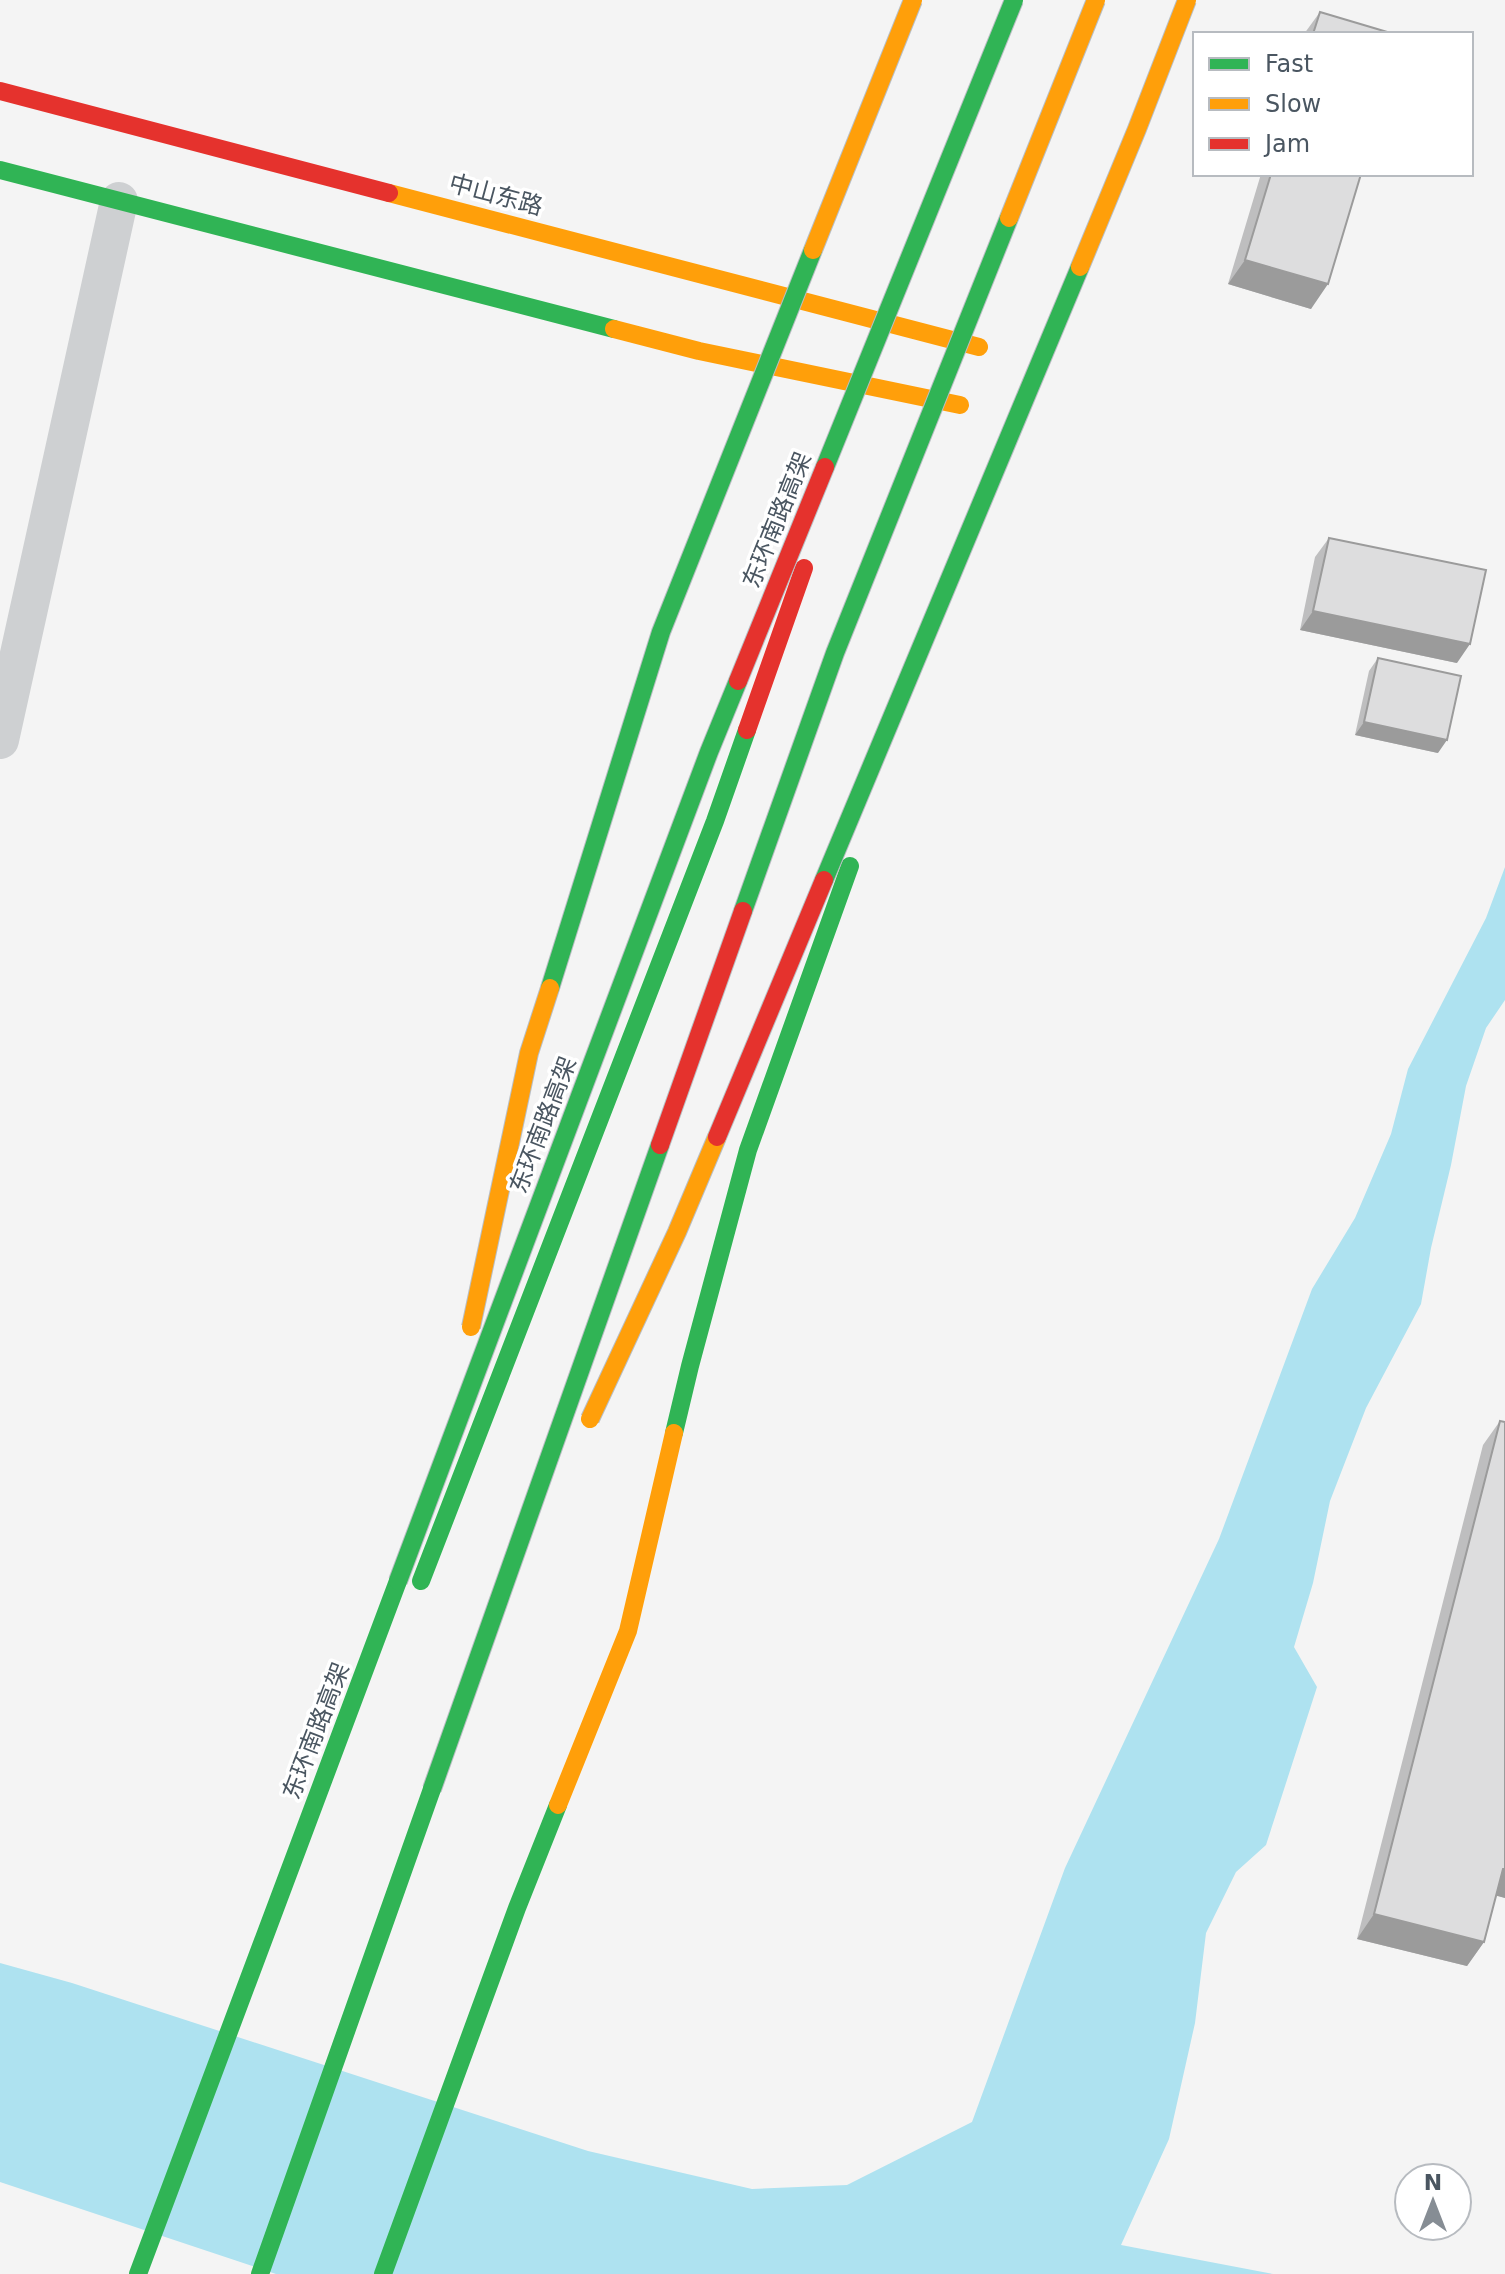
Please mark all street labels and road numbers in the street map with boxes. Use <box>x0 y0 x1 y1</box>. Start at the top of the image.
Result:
street label: 中山东路 <box>446 169 546 221</box>
street label: 东环南路高架 <box>737 448 817 592</box>
street label: 东环南路高架 <box>504 1053 582 1197</box>
street label: 东环南路高架 <box>277 1659 355 1803</box>

